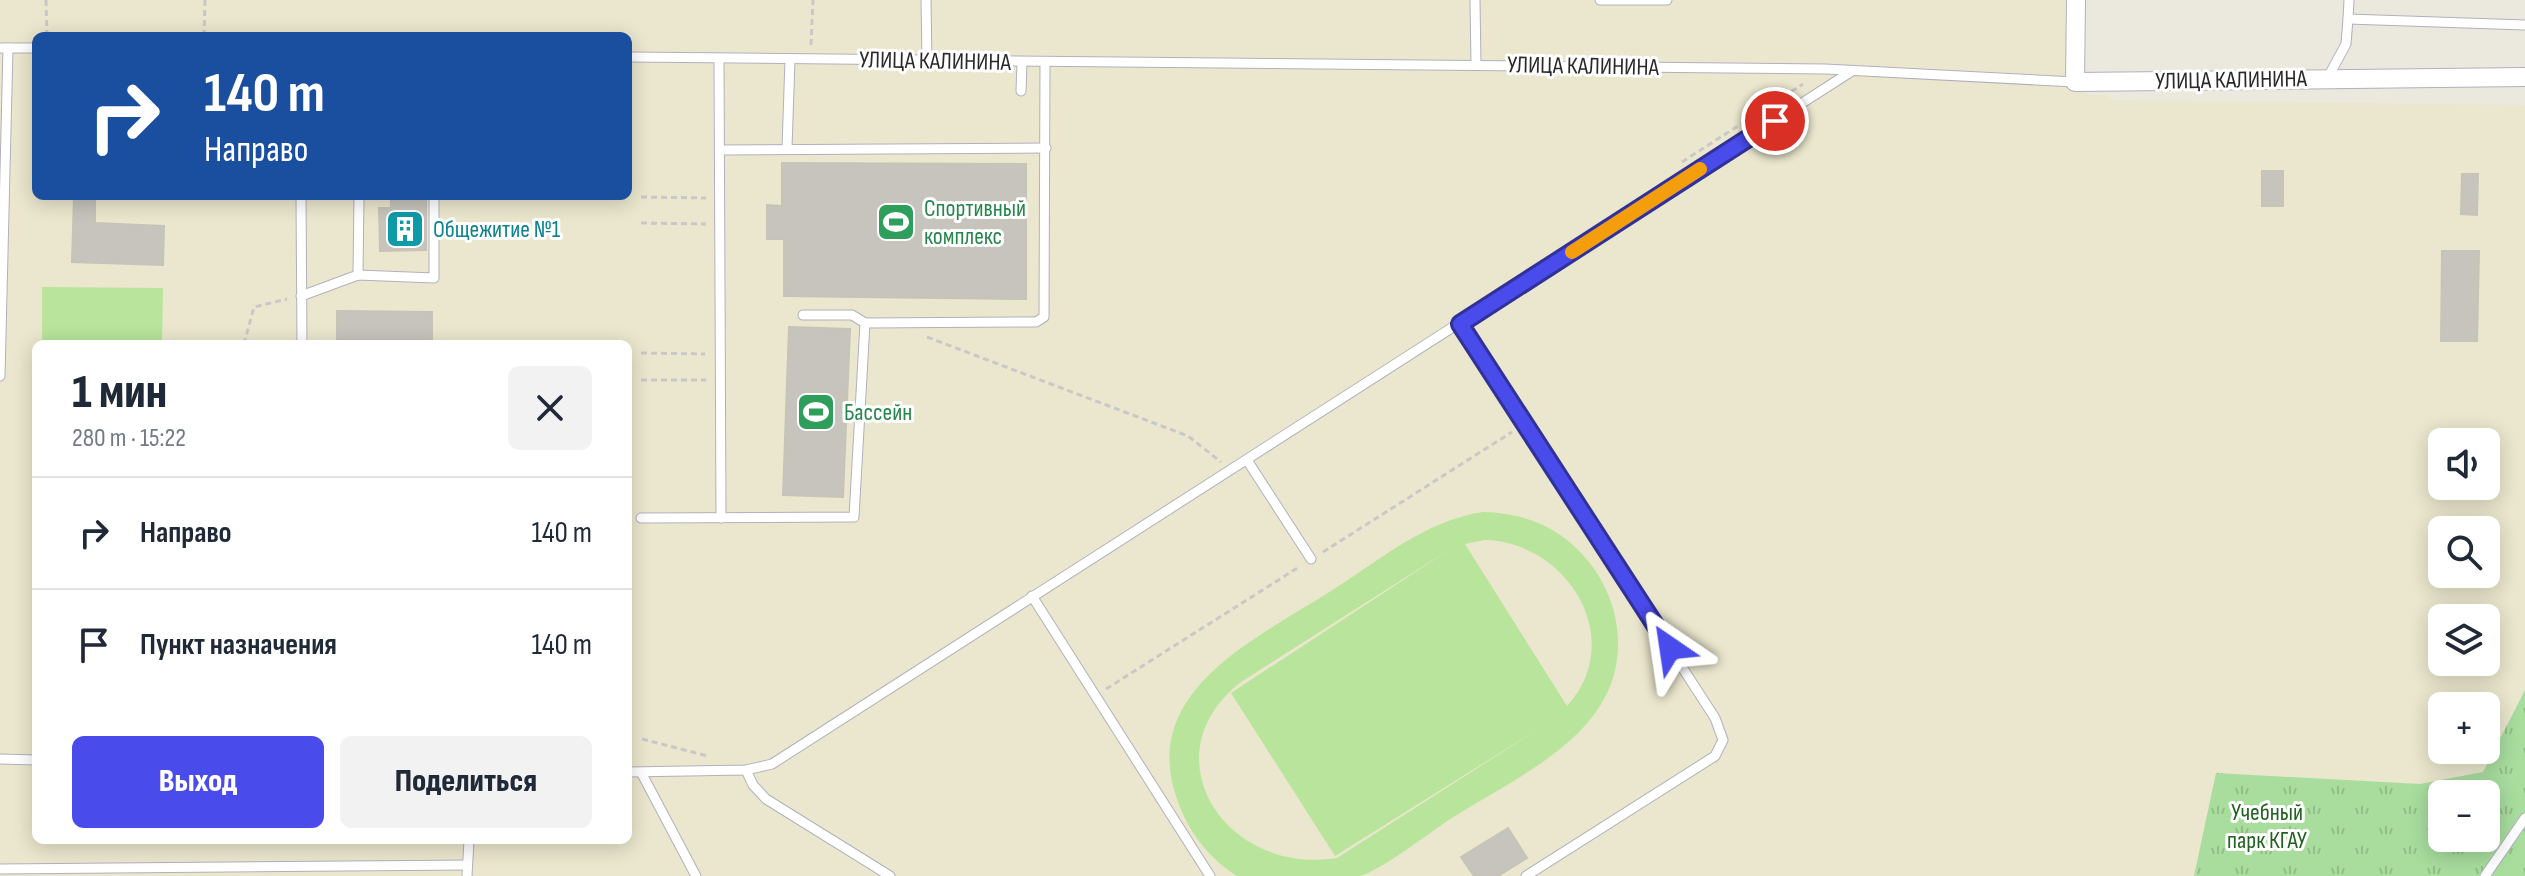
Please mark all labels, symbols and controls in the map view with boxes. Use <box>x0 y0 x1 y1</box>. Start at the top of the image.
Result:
street label: УЛИЦА КАЛИНИНА <box>859 45 1012 77</box>
street label: УЛИЦА КАЛИНИНА <box>1507 50 1660 82</box>
text: 140 m <box>204 61 325 128</box>
icon: right <box>72 64 176 168</box>
street label: УЛИЦА КАЛИНИНА <box>2155 64 2308 96</box>
pin <box>1741 87 1809 155</box>
icon: arrive <box>1753 99 1797 143</box>
text: Направо <box>204 129 308 172</box>
place label: Спортивный комплекс <box>924 194 1026 251</box>
sports icon: Спортивный комплекс <box>875 201 917 243</box>
building icon: Общежитие №1 <box>384 208 426 250</box>
place label: Общежитие №1 <box>433 215 561 244</box>
text: 1 мин <box>72 364 167 421</box>
button: close <box>508 366 592 450</box>
sports icon: Бассейн <box>795 391 837 433</box>
place label: Бассейн <box>844 398 912 427</box>
text: 280 m · 15:22 <box>72 423 186 454</box>
map controls <box>2428 428 2500 852</box>
button: sound <box>2428 428 2500 500</box>
icon: right <box>72 511 116 555</box>
text: Направо <box>140 515 232 551</box>
text: 140 m <box>532 515 592 551</box>
button: search <box>2428 516 2500 588</box>
button: layers <box>2428 604 2500 676</box>
position arrow <box>1628 606 1712 690</box>
icon: arrive <box>72 623 116 667</box>
text: Пункт назначения <box>140 627 337 663</box>
text: 140 m <box>532 627 592 663</box>
button: + <box>2428 692 2500 764</box>
button: Выход <box>72 736 324 828</box>
button: Поделиться <box>340 736 592 828</box>
button: − <box>2428 780 2500 852</box>
park label: Учебный парк КГАУ <box>2227 798 2307 855</box>

